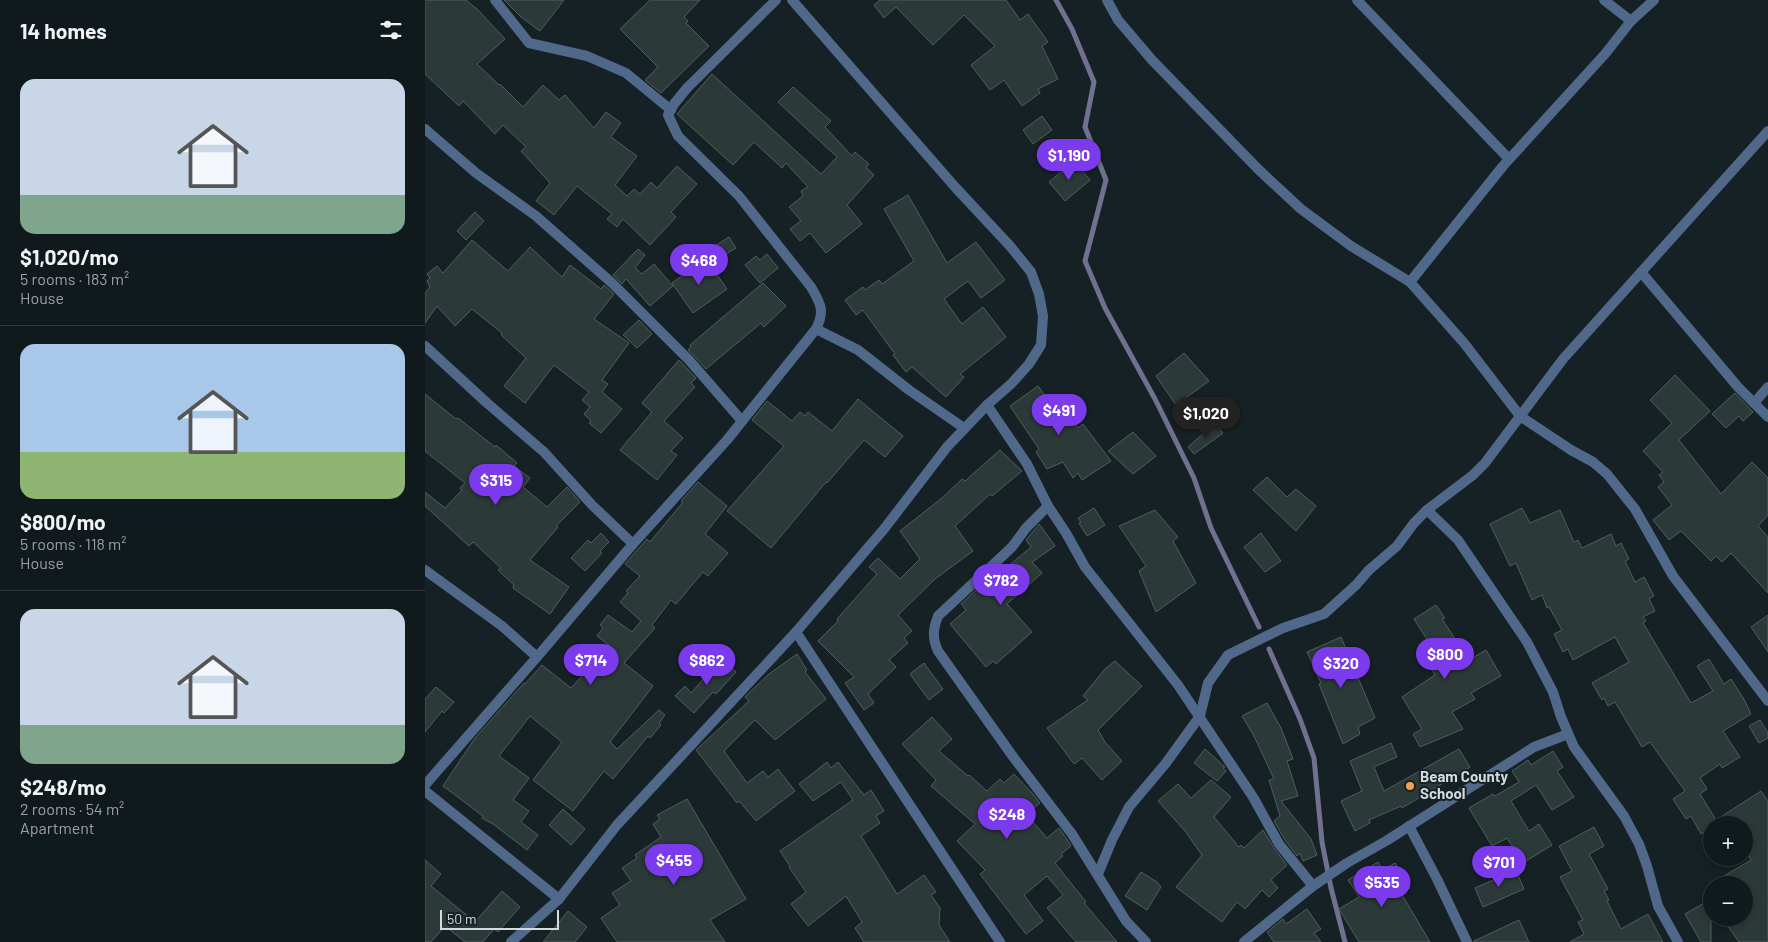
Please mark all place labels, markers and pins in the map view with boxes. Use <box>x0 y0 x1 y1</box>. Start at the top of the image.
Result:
pin: $1,190 <box>1028 138 1110 181</box>
pin: $468 <box>669 244 729 286</box>
pin: $491 <box>1029 394 1089 436</box>
pin: $1,020 <box>1165 396 1247 439</box>
pin: $315 <box>466 464 526 506</box>
pin: $782 <box>971 564 1031 606</box>
pin: $800 <box>1415 638 1475 680</box>
pin: $714 <box>561 644 621 686</box>
pin: $862 <box>677 644 737 686</box>
pin: $320 <box>1311 646 1371 689</box>
place label: Beam County School <box>1420 767 1508 802</box>
marker: Beam County School <box>1404 780 1416 792</box>
pin: $248 <box>977 798 1037 840</box>
pin: $455 <box>644 844 704 886</box>
pin: $701 <box>1469 846 1529 888</box>
pin: $535 <box>1352 866 1412 908</box>

